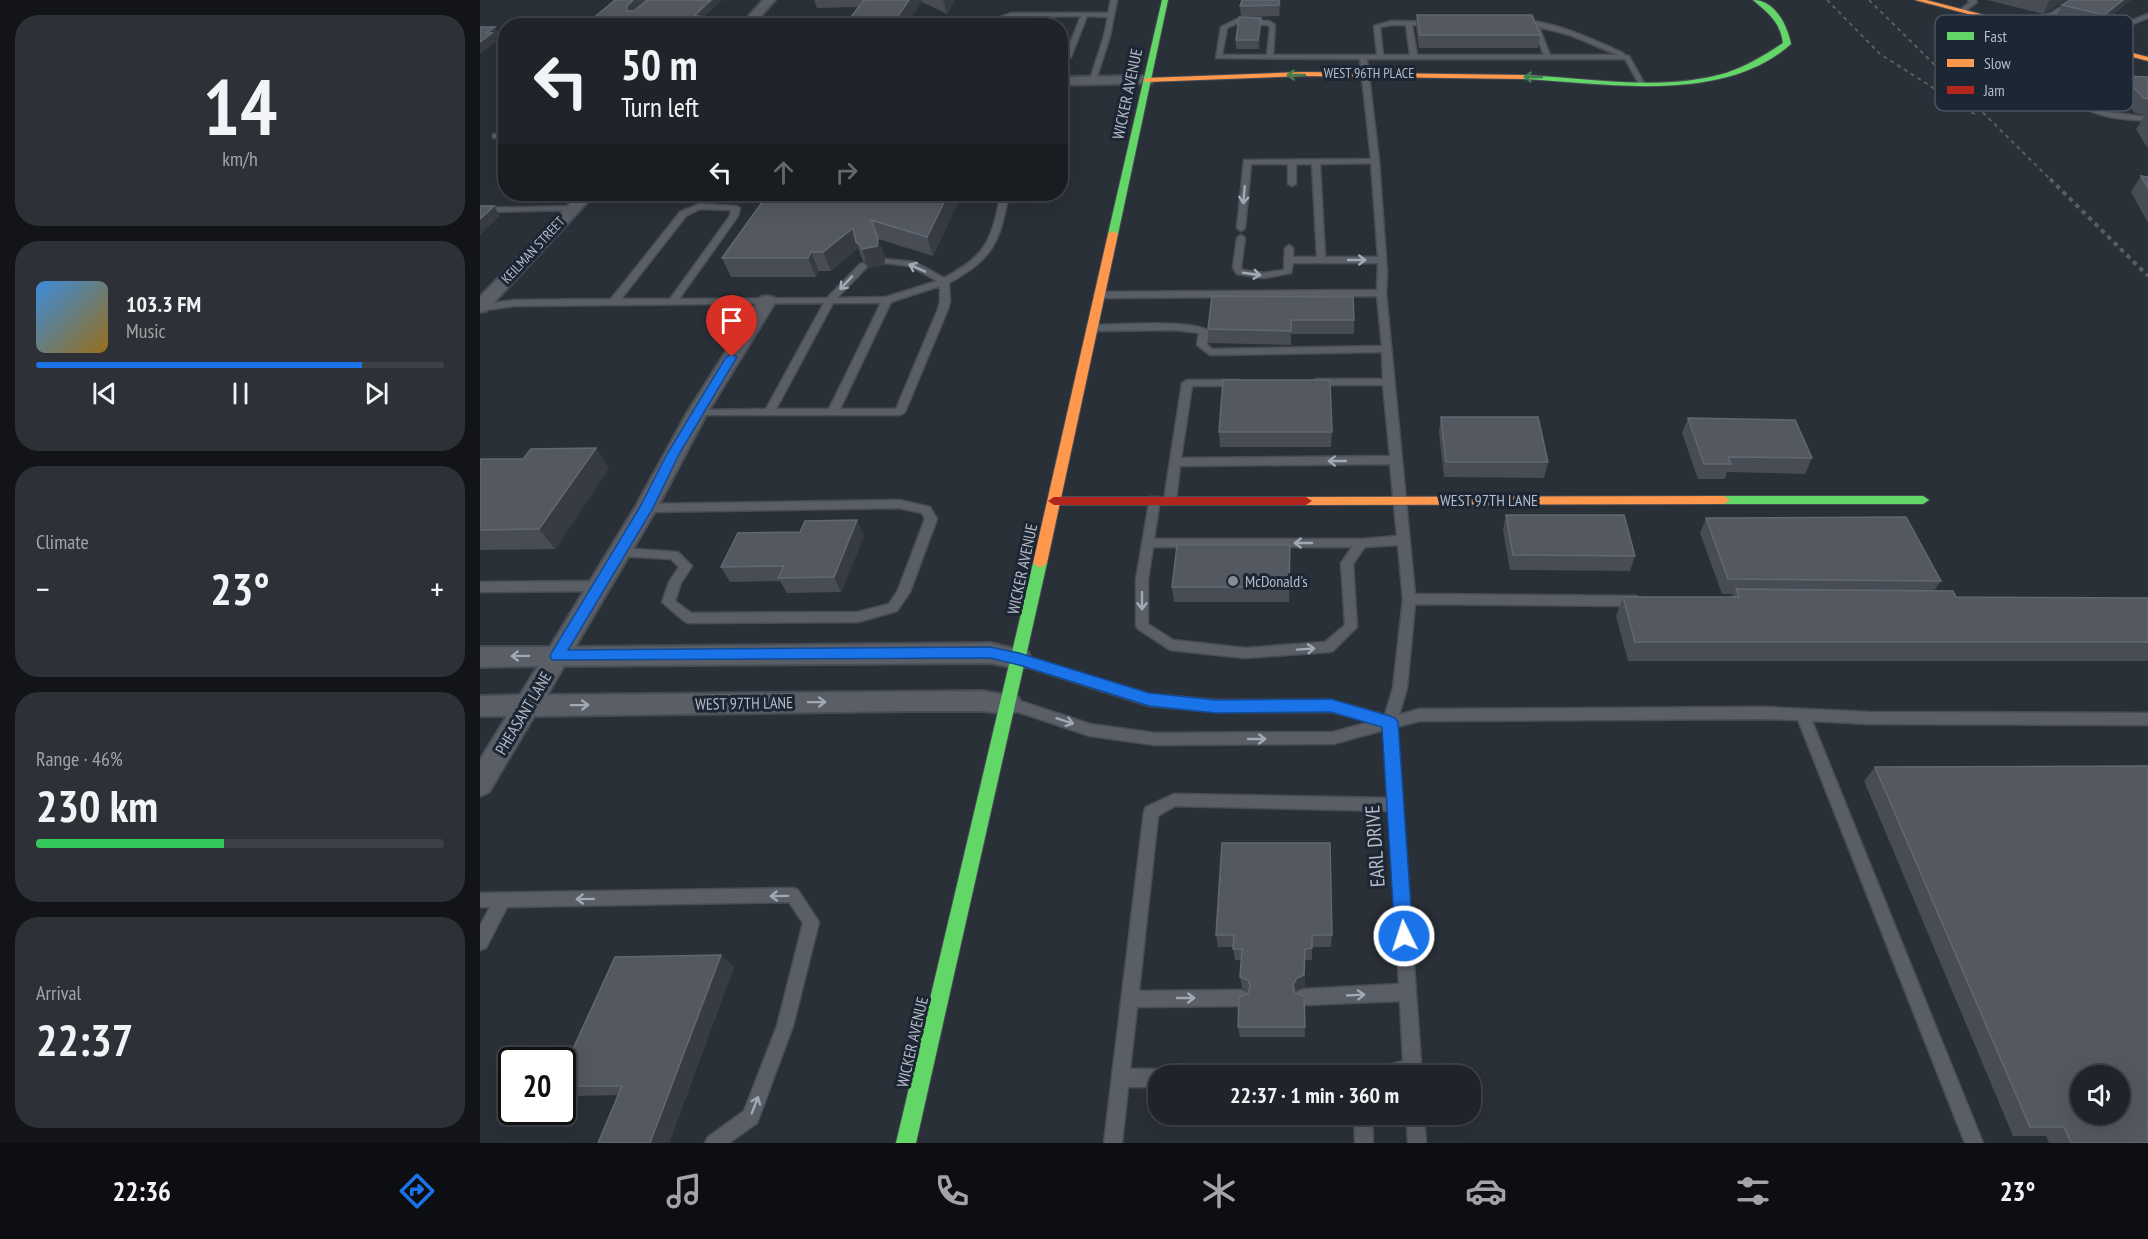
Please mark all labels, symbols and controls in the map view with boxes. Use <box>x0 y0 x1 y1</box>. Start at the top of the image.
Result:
legend <box>1935 15 2133 111</box>
text: Fast <box>1984 26 2007 46</box>
text: 50 m <box>621 37 698 92</box>
icon: left <box>522 42 600 120</box>
street label: WICKER AVENUE <box>1108 47 1146 141</box>
text: Slow <box>1984 53 2011 73</box>
text: 14 <box>203 56 277 157</box>
street label: WEST 96TH PLACE <box>1324 64 1414 82</box>
one-way arrow <box>1287 69 1307 81</box>
one-way arrow <box>1524 72 1544 83</box>
text: Jam <box>1983 80 2005 100</box>
text: Turn left <box>621 90 699 124</box>
text: km/h <box>222 146 258 172</box>
icon: left <box>704 156 737 189</box>
icon: ahead <box>767 156 800 189</box>
icon: right <box>830 156 863 189</box>
one-way arrow <box>1238 185 1249 205</box>
street label: KEILMAN STREET <box>497 212 569 287</box>
one-way arrow <box>1346 254 1366 266</box>
one-way arrow <box>909 261 927 273</box>
one-way arrow <box>1242 269 1261 280</box>
one-way arrow <box>839 275 853 290</box>
text: 103.3 FM <box>126 290 201 318</box>
pin <box>706 295 757 357</box>
icon: arrive <box>715 304 748 337</box>
text: Music <box>126 318 166 344</box>
icon: previous <box>88 377 121 410</box>
icon: pause <box>224 377 257 410</box>
icon: next <box>360 377 393 410</box>
one-way arrow <box>1328 455 1348 467</box>
street label: WEST 97TH LANE <box>1440 490 1538 510</box>
street label: WICKER AVENUE <box>1003 522 1041 616</box>
text: Climate <box>36 529 89 555</box>
one-way arrow <box>1294 537 1314 549</box>
text: 23° <box>210 559 270 617</box>
text: − <box>36 567 50 610</box>
text: + <box>430 567 444 610</box>
place label: McDonald's <box>1245 571 1308 591</box>
marker: McDonald's <box>1226 574 1240 588</box>
one-way arrow <box>1136 591 1148 611</box>
one-way arrow <box>1295 643 1315 654</box>
one-way arrow <box>511 651 531 662</box>
street label: PHEASANT LANE <box>490 668 556 758</box>
street label: WEST 97TH LANE <box>695 692 793 714</box>
one-way arrow <box>807 696 827 708</box>
one-way arrow <box>570 699 590 711</box>
one-way arrow <box>1055 717 1074 728</box>
one-way arrow <box>1247 733 1267 745</box>
text: Range · 46% <box>36 746 123 772</box>
text: 230 km <box>36 776 158 834</box>
street label: EARL DRIVE <box>1359 804 1391 888</box>
one-way arrow <box>770 890 790 901</box>
one-way arrow <box>575 893 595 904</box>
position arrow <box>1372 904 1436 968</box>
text: Arrival <box>36 980 81 1006</box>
one-way arrow <box>1345 989 1365 1000</box>
one-way arrow <box>1175 992 1195 1004</box>
street label: WICKER AVENUE <box>892 995 932 1089</box>
text: 22:37 <box>36 1010 133 1068</box>
speed limit sign: 20 <box>498 1047 576 1125</box>
map controls <box>2070 1065 2130 1125</box>
button: sound <box>2070 1065 2130 1125</box>
text: 22:37 · 1 min · 360 m <box>1230 1081 1399 1109</box>
one-way arrow <box>751 1096 762 1115</box>
icon: directions <box>396 1170 438 1212</box>
icon: music <box>663 1170 705 1212</box>
icon: phone <box>931 1170 973 1212</box>
icon: climate <box>1198 1170 1240 1212</box>
icon: car <box>1465 1170 1507 1212</box>
icon: filters <box>1732 1170 1774 1212</box>
text: 22:36 <box>113 1174 171 1208</box>
text: 23° <box>2000 1174 2035 1208</box>

